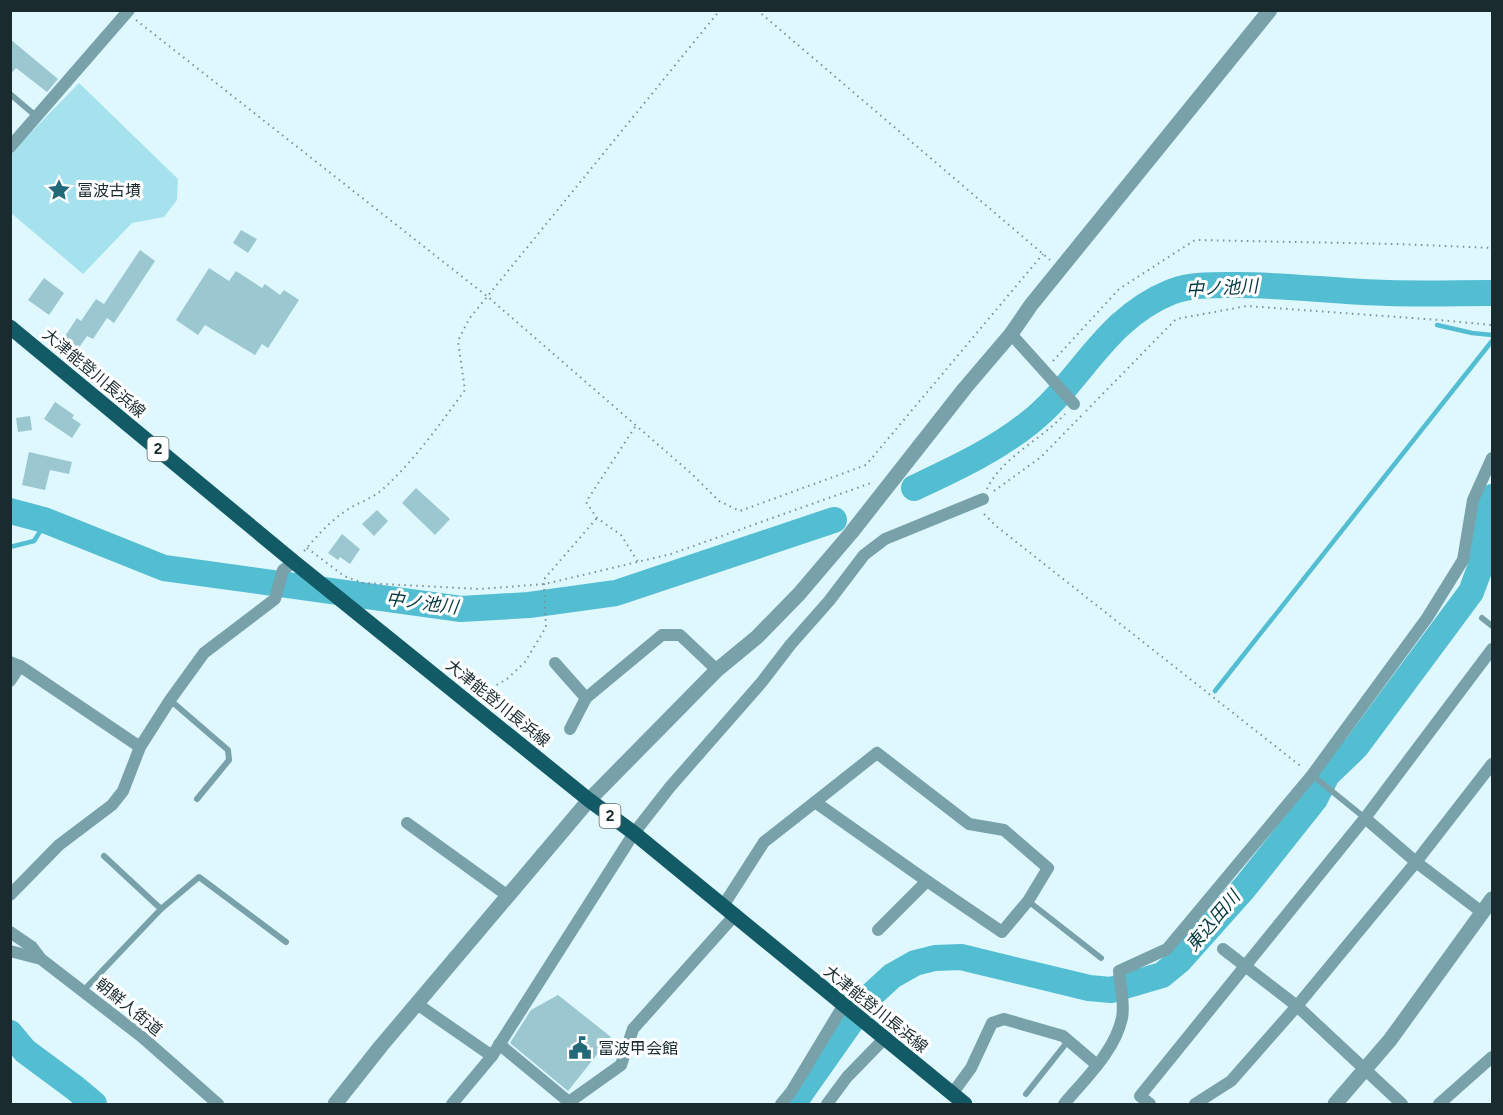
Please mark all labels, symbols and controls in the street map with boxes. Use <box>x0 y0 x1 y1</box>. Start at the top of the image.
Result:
place icon: 冨波古墳 <box>46 177 72 203</box>
place label: 冨波古墳 <box>77 181 141 200</box>
water label: 中ノ池川 <box>1185 275 1261 301</box>
street label: 大津能登川長浜線 <box>39 325 149 421</box>
road number: 2 <box>148 437 168 461</box>
water label: 中ノ池川 <box>385 588 461 619</box>
street label: 大津能登川長浜線 <box>442 655 554 751</box>
road number: 2 <box>600 804 620 828</box>
water label: 東込田川 <box>1181 885 1246 956</box>
street label: 大津能登川長浜線 <box>820 961 932 1057</box>
street label: 朝鮮人街道 <box>92 974 166 1040</box>
public building icon: 冨波甲会館 <box>567 1035 593 1061</box>
place label: 冨波甲会館 <box>598 1039 678 1058</box>

